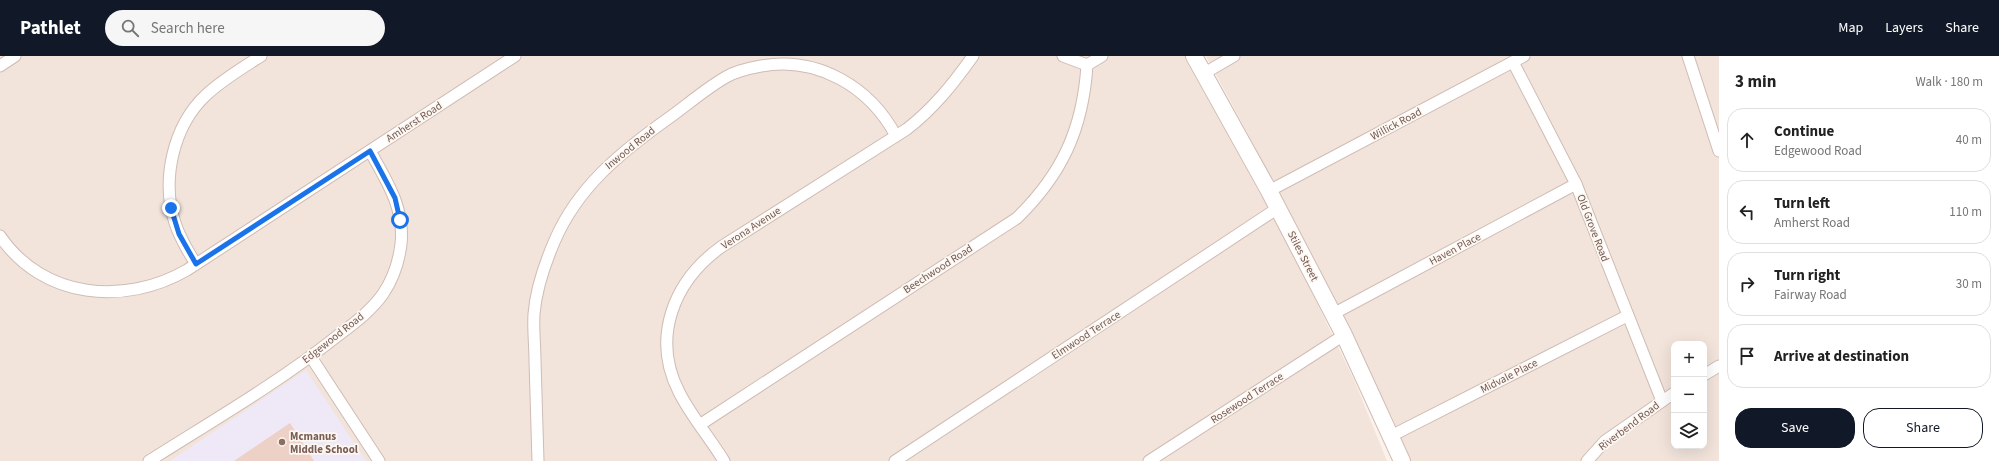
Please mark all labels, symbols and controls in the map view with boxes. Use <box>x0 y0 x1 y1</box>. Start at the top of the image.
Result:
search box <box>105 10 385 46</box>
text: Pathlet <box>20 15 81 42</box>
icon: search <box>119 17 141 39</box>
text: Search here <box>151 18 225 39</box>
text: Map <box>1838 18 1863 38</box>
text: Layers <box>1885 18 1923 38</box>
text: Share <box>1945 18 1979 38</box>
text: 3 min <box>1735 70 1776 94</box>
text: Walk · 180 m <box>1915 73 1983 91</box>
street label: Amherst Road <box>383 98 445 146</box>
street label: Willick Road <box>1368 104 1424 144</box>
text: Continue <box>1774 121 1834 142</box>
street label: Inwood Road <box>602 123 658 173</box>
icon: ahead <box>1736 129 1758 151</box>
text: 40 m <box>1956 131 1982 149</box>
text: Edgewood Road <box>1774 142 1862 160</box>
street label: Old Grove Road <box>1573 192 1613 264</box>
text: Turn left <box>1774 193 1830 214</box>
route end <box>162 199 180 217</box>
icon: left <box>1736 201 1758 223</box>
street label: Verona Avenue <box>718 203 784 253</box>
text: 110 m <box>1949 203 1982 221</box>
route start <box>391 211 409 229</box>
text: Amherst Road <box>1774 214 1850 232</box>
street label: Stiles Street <box>1284 228 1322 284</box>
street label: Haven Place <box>1427 229 1484 269</box>
street label: Beechwood Road <box>900 241 976 297</box>
text: Turn right <box>1774 265 1840 286</box>
icon: right <box>1736 273 1758 295</box>
text: 30 m <box>1956 275 1982 293</box>
text: Fairway Road <box>1774 286 1847 304</box>
street label: Elmwood Terrace <box>1049 307 1124 363</box>
street label: Edgewood Road <box>299 309 367 367</box>
map controls <box>1671 341 1707 449</box>
button: + <box>1671 341 1707 377</box>
icon: arrive <box>1736 345 1758 367</box>
text: Arrive at destination <box>1774 346 1909 367</box>
street label: Midvale Place <box>1478 355 1541 397</box>
street label: Rosewood Terrace <box>1208 369 1287 427</box>
button: − <box>1671 377 1707 413</box>
street label: Riverbend Road <box>1595 398 1663 454</box>
button: Save <box>1735 408 1855 448</box>
button: Share <box>1863 408 1983 448</box>
button: layers <box>1671 413 1707 449</box>
place label: Mcmanus Middle School <box>290 429 359 457</box>
marker: Mcmanus Middle School <box>277 437 287 447</box>

